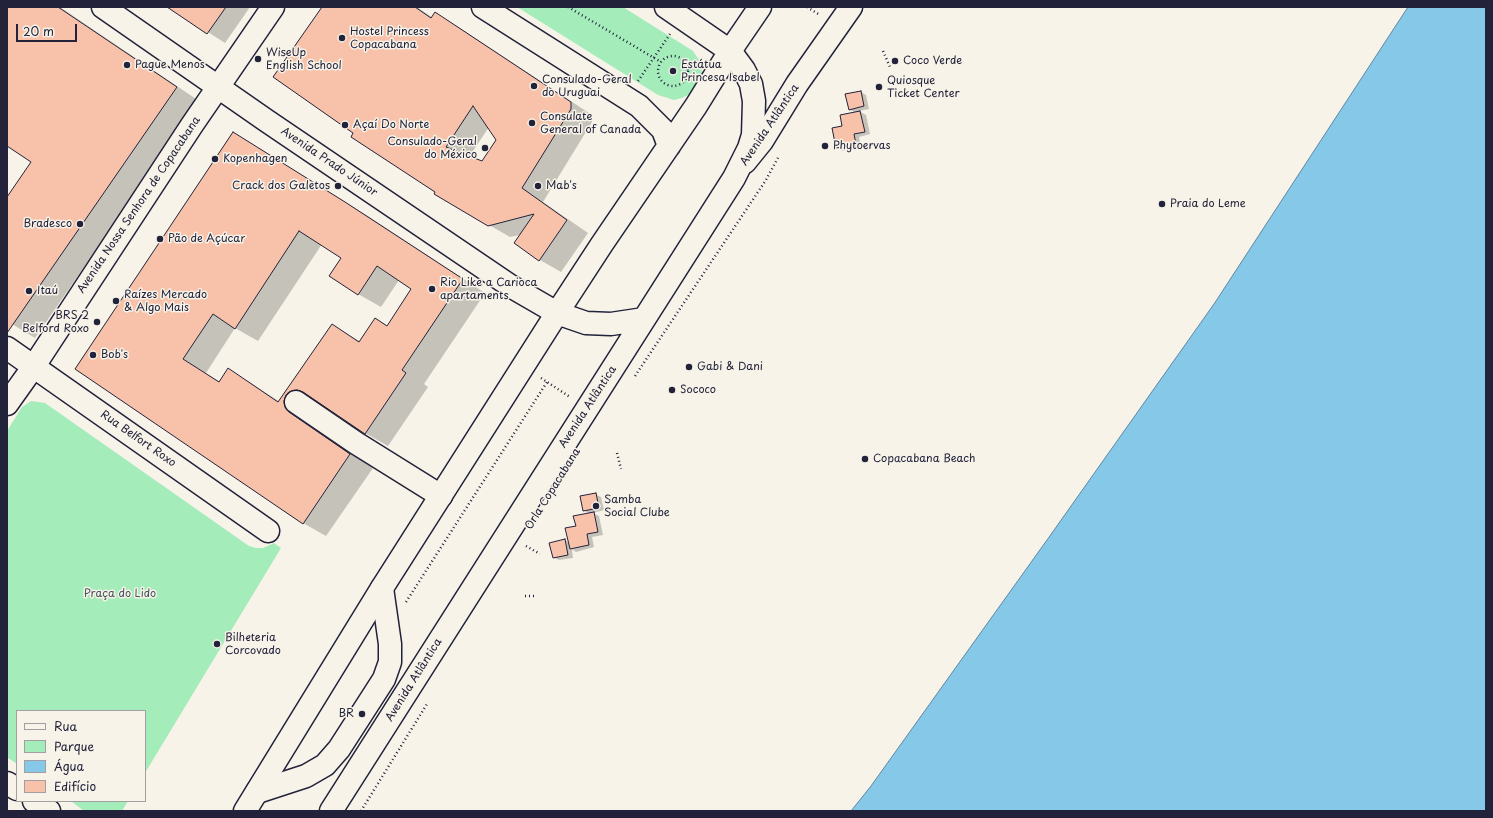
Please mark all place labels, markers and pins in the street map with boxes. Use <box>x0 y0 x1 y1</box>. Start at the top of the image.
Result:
place label: Hostel Princess Copacabana <box>350 25 429 51</box>
marker: Hostel Princess Copacabana <box>337 33 347 43</box>
place label: WiseUp English School <box>266 46 342 72</box>
marker: WiseUp English School <box>253 54 263 64</box>
place label: Coco Verde <box>903 54 962 68</box>
marker: Coco Verde <box>890 56 900 66</box>
place label: Pague Menos <box>135 58 205 72</box>
place label: Estátua Princesa Isabel <box>681 58 760 84</box>
marker: Pague Menos <box>122 60 132 70</box>
marker: Estátua Princesa Isabel <box>668 66 678 76</box>
place label: Consulado-Geral do Uruguai <box>542 73 632 99</box>
place label: Quiosque Ticket Center <box>887 74 960 100</box>
marker: Consulado-Geral do Uruguai <box>529 81 539 91</box>
marker: Quiosque Ticket Center <box>874 82 884 92</box>
place label: Consulate General of Canada <box>540 110 641 136</box>
place label: Açaí Do Norte <box>353 118 429 132</box>
marker: Consulate General of Canada <box>527 118 537 128</box>
marker: Açaí Do Norte <box>340 120 350 130</box>
place label: Consulado-Geral do México <box>387 135 477 161</box>
place label: Phytoervas <box>833 139 890 153</box>
marker: Phytoervas <box>820 141 830 151</box>
marker: Consulado-Geral do México <box>480 143 490 153</box>
place label: Kopenhagen <box>223 152 287 166</box>
marker: Kopenhagen <box>210 154 220 164</box>
place label: Crack dos Galetos <box>232 179 330 193</box>
place label: Mab's <box>546 179 577 193</box>
marker: Crack dos Galetos <box>333 181 343 191</box>
marker: Mab's <box>533 181 543 191</box>
place label: Praia do Leme <box>1170 197 1246 211</box>
marker: Praia do Leme <box>1157 199 1167 209</box>
place label: Bradesco <box>23 217 72 231</box>
marker: Bradesco <box>75 219 85 229</box>
place label: Pão de Açúcar <box>168 232 245 246</box>
marker: Pão de Açúcar <box>155 234 165 244</box>
place label: Rio Like a Carioca apartaments <box>440 276 537 302</box>
place label: Itaú <box>37 284 58 298</box>
marker: Rio Like a Carioca apartaments <box>427 284 437 294</box>
marker: Itaú <box>24 286 34 296</box>
place label: Raízes Mercado & Algo Mais <box>124 288 207 314</box>
marker: Raízes Mercado & Algo Mais <box>111 296 121 306</box>
place label: BRS 2 Belford Roxo <box>22 309 89 335</box>
marker: BRS 2 Belford Roxo <box>92 317 102 327</box>
place label: Bob's <box>101 348 128 362</box>
marker: Bob's <box>88 350 98 360</box>
place label: Gabi & Dani <box>697 360 763 374</box>
marker: Gabi & Dani <box>684 362 694 372</box>
place label: Sococo <box>680 383 716 397</box>
marker: Sococo <box>667 385 677 395</box>
place label: Copacabana Beach <box>873 452 975 466</box>
marker: Copacabana Beach <box>860 454 870 464</box>
place label: Samba Social Clube <box>604 493 670 519</box>
marker: Samba Social Clube <box>591 501 601 511</box>
place label: Bilheteria Corcovado <box>225 631 281 657</box>
marker: Bilheteria Corcovado <box>212 639 222 649</box>
place label: BR <box>339 707 354 721</box>
marker: BR <box>357 709 367 719</box>

